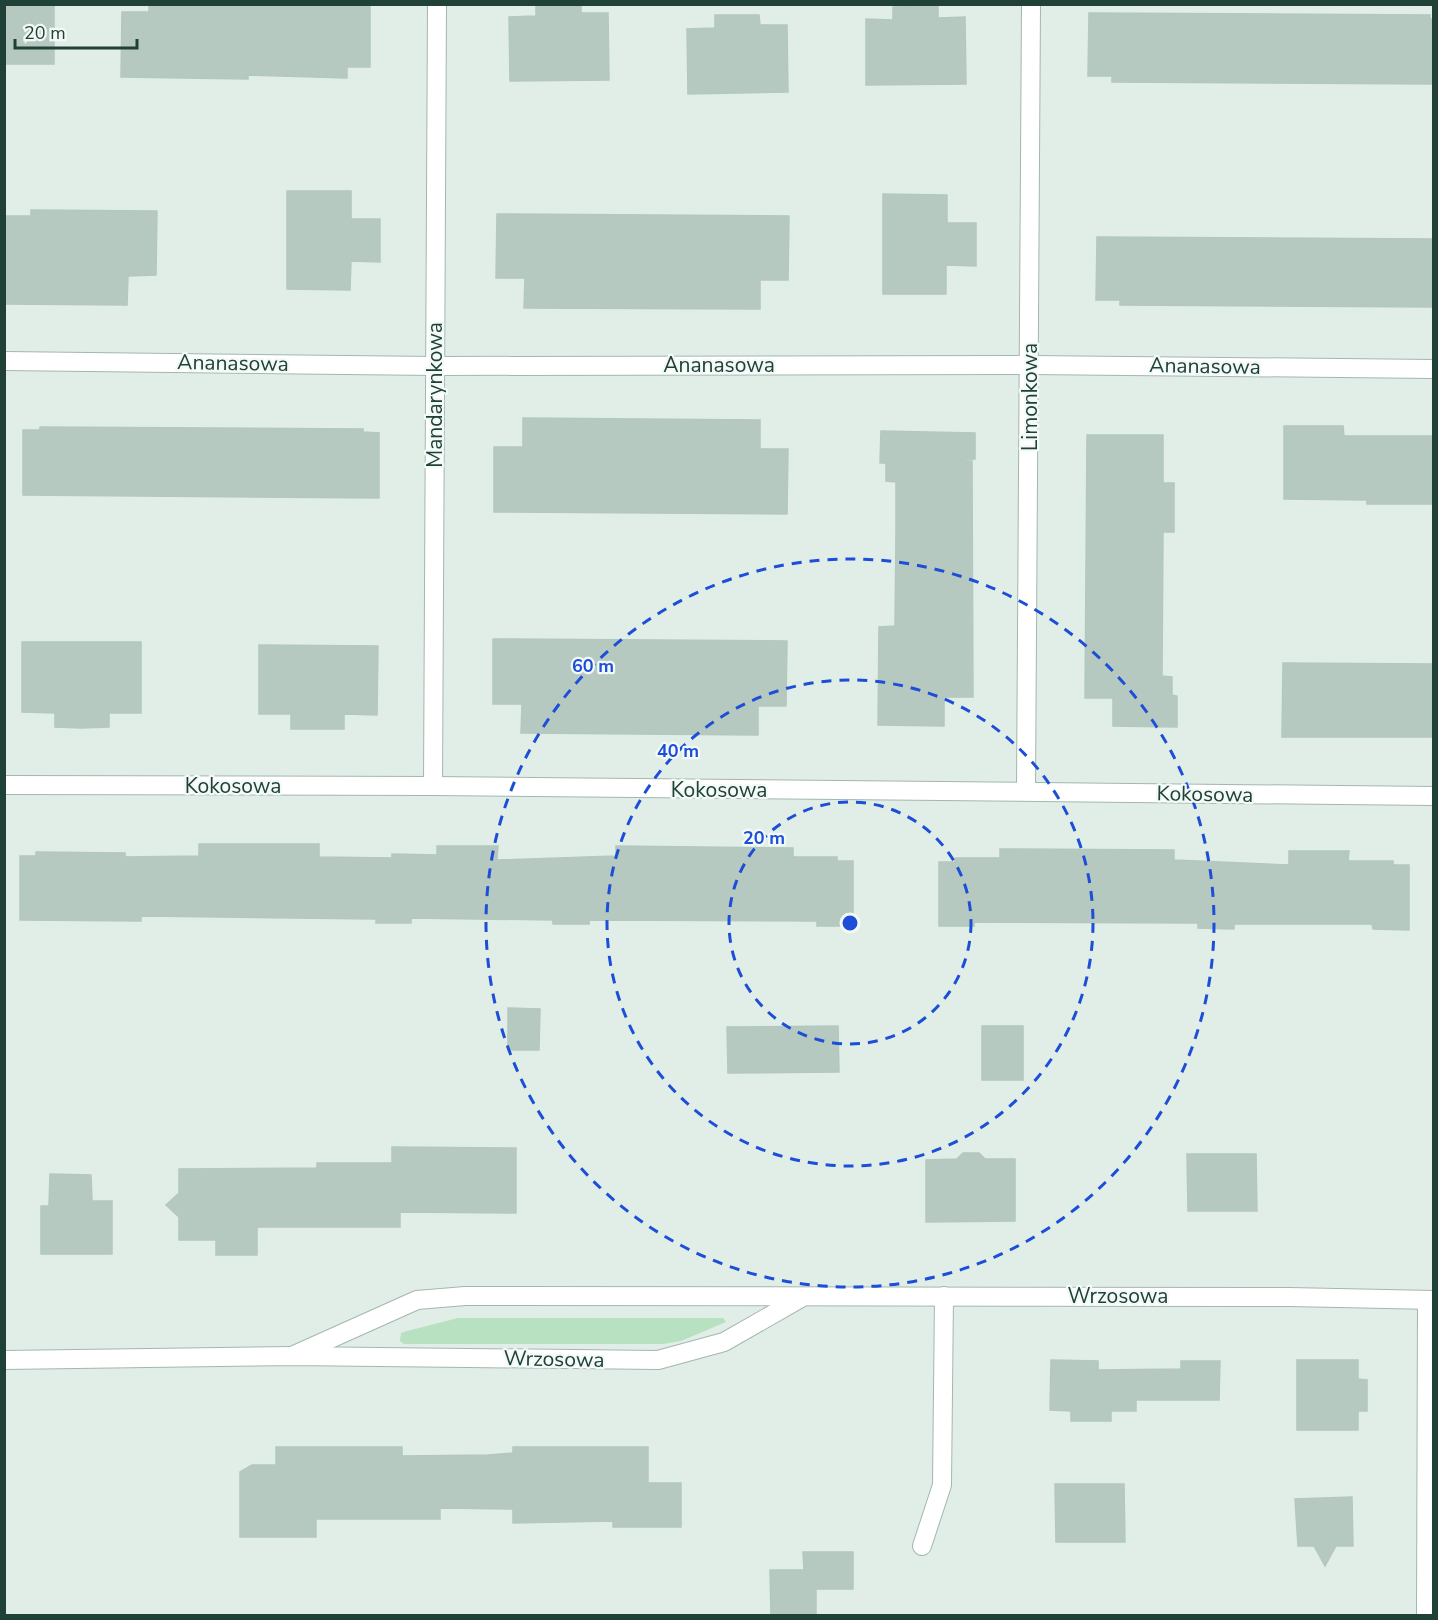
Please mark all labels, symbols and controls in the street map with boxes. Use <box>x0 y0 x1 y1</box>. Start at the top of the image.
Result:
scale bar <box>15 12 136 50</box>
text: 20 m <box>24 21 66 45</box>
street label: Mandarynkowa <box>421 322 449 468</box>
street label: Limonkowa <box>1016 343 1044 451</box>
street label: Ananasowa <box>177 348 289 378</box>
street label: Ananasowa <box>663 351 775 379</box>
street label: Ananasowa <box>1149 351 1261 381</box>
text: 60 m <box>572 654 614 678</box>
text: 40 m <box>657 739 699 763</box>
street label: Kokosowa <box>185 772 281 800</box>
street label: Kokosowa <box>671 776 767 804</box>
street label: Kokosowa <box>1156 779 1254 809</box>
text: 20 m <box>743 826 785 850</box>
centre of rings <box>840 913 860 933</box>
street label: Wrzosowa <box>1068 1282 1168 1310</box>
street label: Wrzosowa <box>503 1344 605 1374</box>

